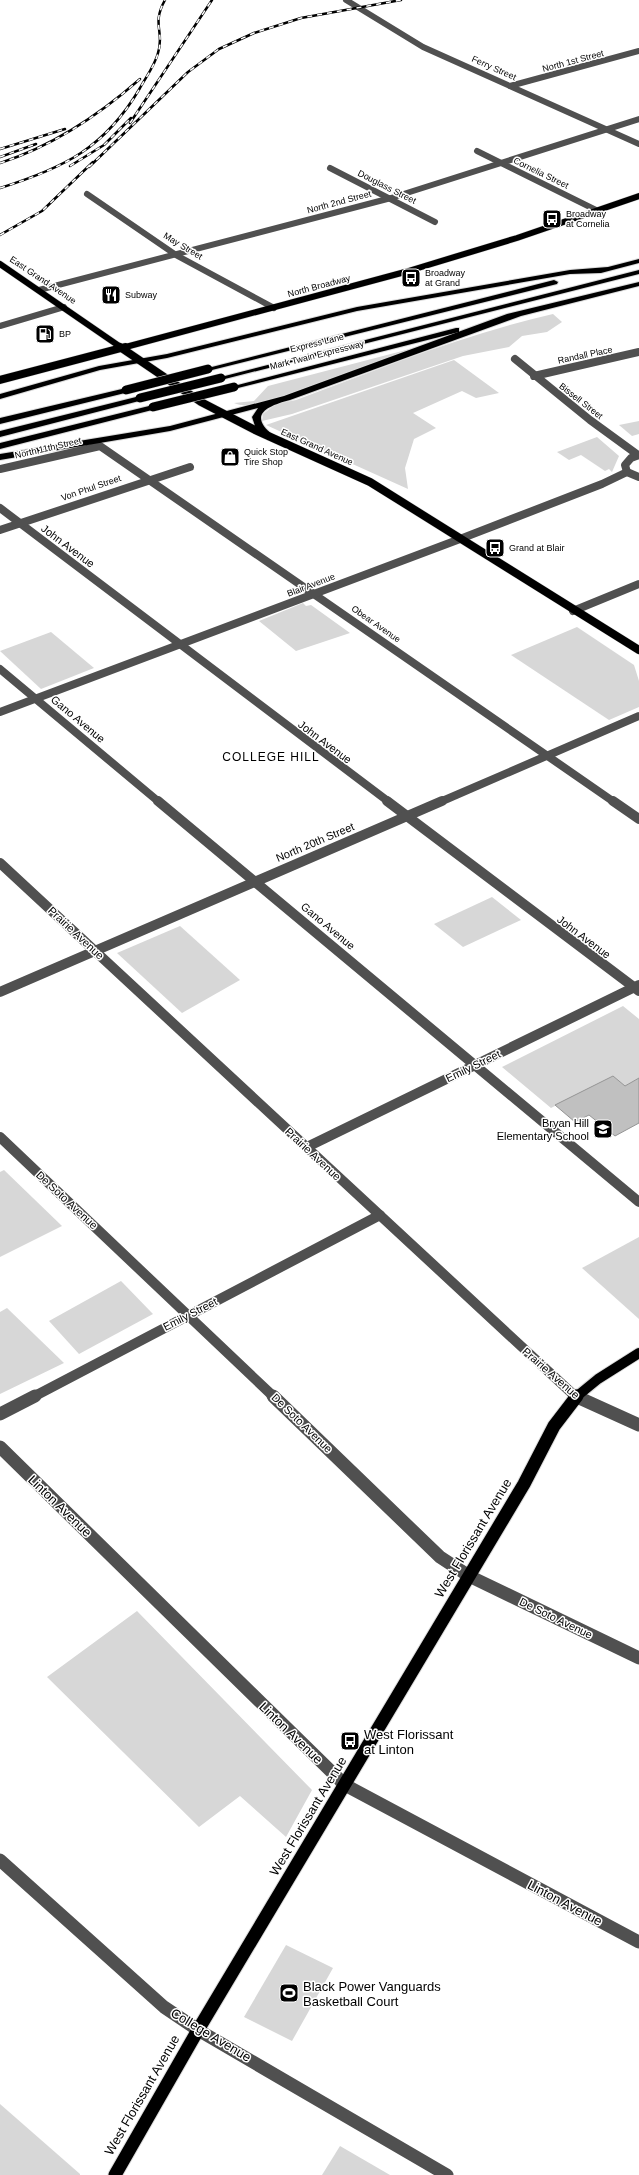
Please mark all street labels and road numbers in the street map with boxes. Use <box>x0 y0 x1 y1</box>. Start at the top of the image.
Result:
street label: North 1st Street <box>541 48 605 74</box>
street label: Ferry Street <box>470 54 518 82</box>
street label: Cornelia Street <box>512 155 571 191</box>
street label: Douglass Street <box>356 168 418 206</box>
street label: North 2nd Street <box>306 188 373 215</box>
street label: May Street <box>162 231 205 262</box>
street label: East Grand Avenue <box>8 254 78 306</box>
street label: North Broadway <box>287 273 352 299</box>
street label: Express Lane <box>289 331 345 355</box>
street label: Mark Twain Expressway <box>269 338 366 372</box>
street label: Randall Place <box>557 344 613 366</box>
street label: Bissell Street <box>557 381 605 421</box>
street label: East Grand Avenue <box>279 427 355 467</box>
street label: North 11th Street <box>14 435 83 461</box>
street label: Von Phul Street <box>60 473 123 503</box>
street label: John Avenue <box>39 522 97 570</box>
street label: Blair Avenue <box>286 571 336 599</box>
street label: Obear Avenue <box>350 603 402 645</box>
street label: Gano Avenue <box>49 693 107 745</box>
street label: John Avenue <box>296 718 354 766</box>
street label: North 20th Street <box>274 820 356 864</box>
street label: Gano Avenue <box>299 900 357 952</box>
street label: Prairie Avenue <box>46 904 106 962</box>
street label: John Avenue <box>555 913 613 961</box>
street label: Emily Street <box>444 1048 502 1084</box>
street label: Prairie Avenue <box>283 1125 343 1183</box>
street label: De Soto Avenue <box>34 1169 100 1231</box>
street label: Emily Street <box>161 1295 219 1333</box>
street label: Prairie Avenue <box>520 1345 582 1401</box>
street label: De Soto Avenue <box>269 1391 335 1455</box>
street label: Linton Avenue <box>25 1472 95 1540</box>
street label: West Florissant Avenue <box>432 1476 514 1600</box>
street label: De Soto Avenue <box>518 1595 594 1641</box>
street label: Linton Avenue <box>256 1699 326 1767</box>
street label: West Florissant Avenue <box>267 1754 349 1878</box>
street label: Linton Avenue <box>525 1877 605 1929</box>
street label: College Avenue <box>168 2005 254 2065</box>
street label: West Florissant Avenue <box>101 2032 183 2158</box>

